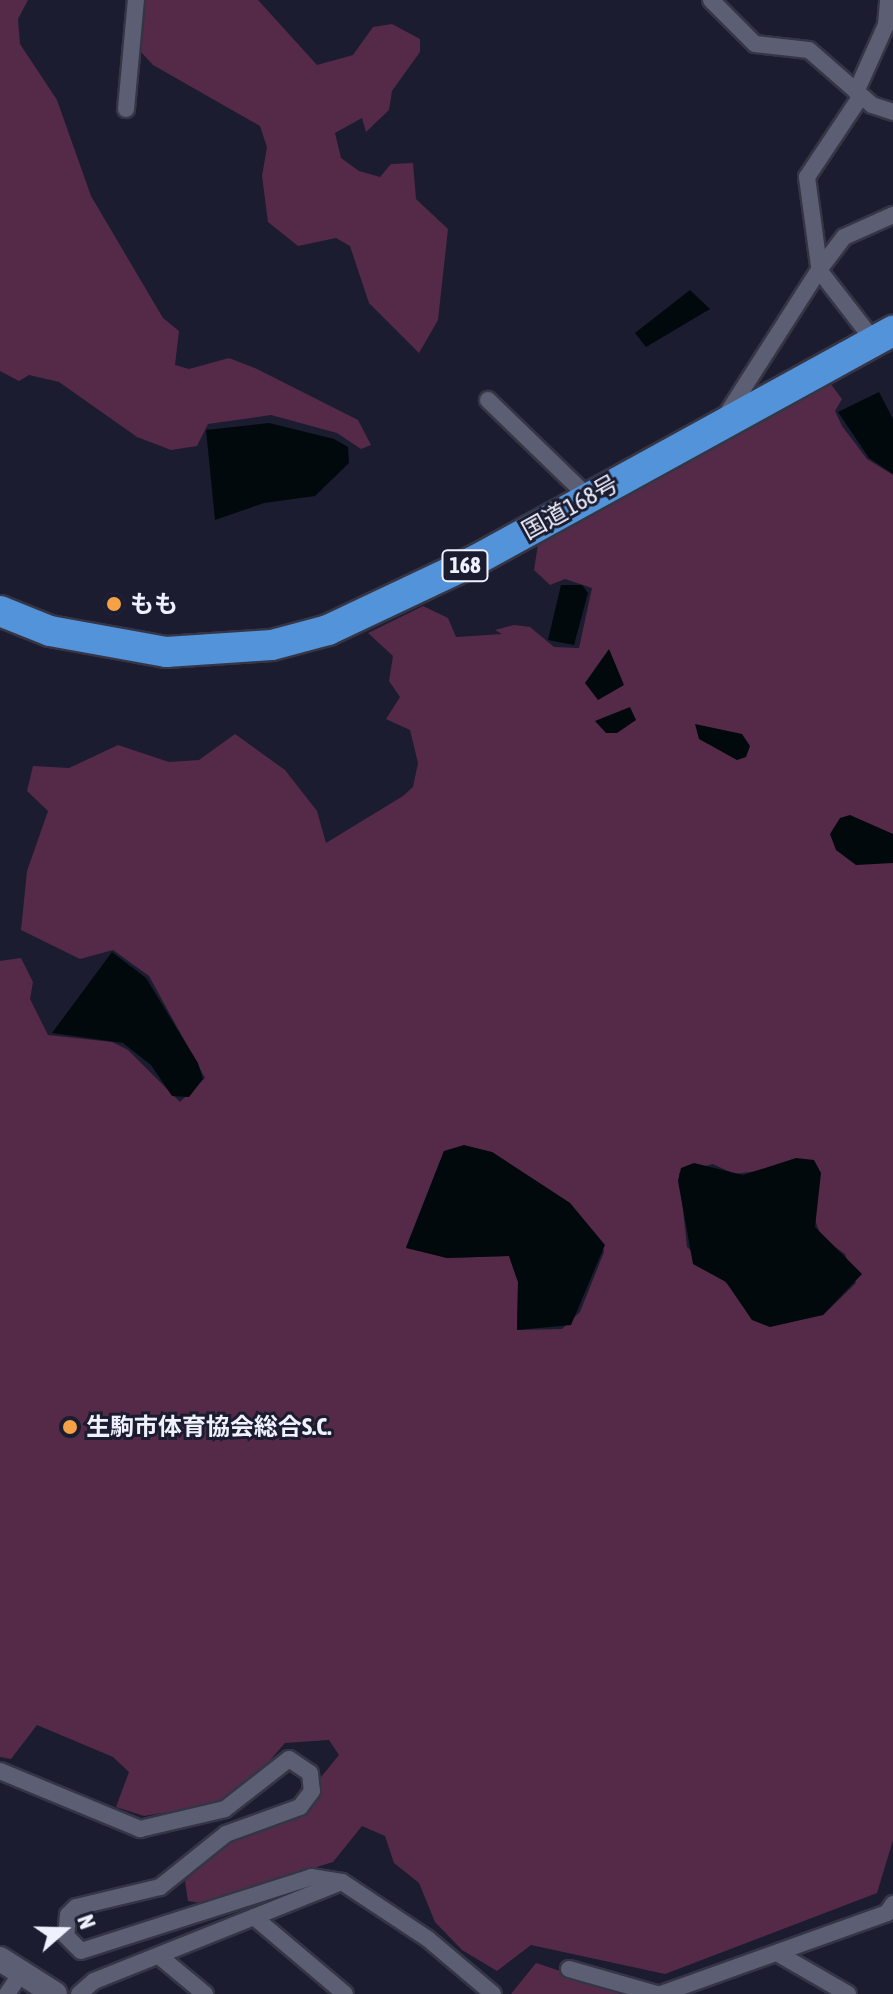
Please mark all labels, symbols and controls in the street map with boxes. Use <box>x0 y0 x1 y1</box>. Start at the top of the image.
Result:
street label: 国道168号 <box>517 469 623 545</box>
road number: 168 <box>441 548 489 584</box>
place label: もも <box>130 590 178 618</box>
marker: もも <box>105 595 123 613</box>
place label: 生駒市体育協会総合S.C. <box>86 1413 331 1441</box>
marker: 生駒市体育協会総合S.C. <box>61 1418 79 1436</box>
north arrow <box>24 1890 104 1970</box>
text: N <box>72 1911 101 1932</box>

